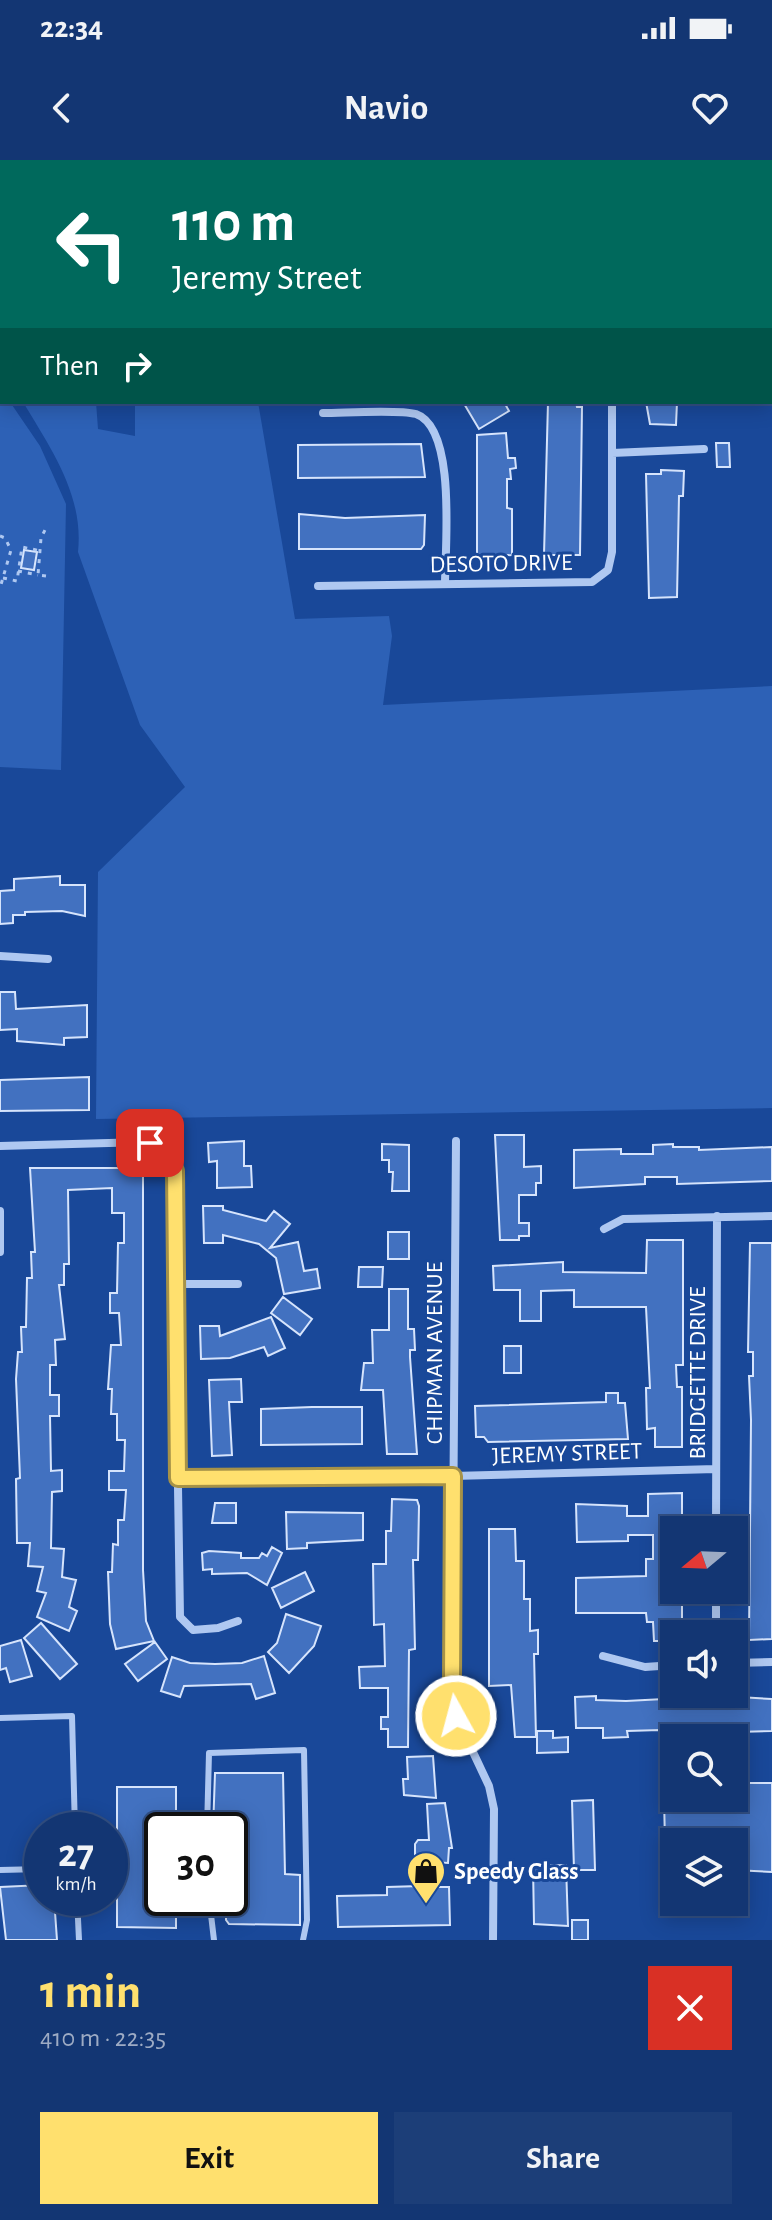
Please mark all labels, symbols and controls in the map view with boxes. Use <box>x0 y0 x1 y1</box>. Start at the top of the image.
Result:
text: 22:34 <box>40 13 103 43</box>
icon: back <box>40 86 84 130</box>
icon: heart <box>688 86 732 130</box>
text: Navio <box>344 90 428 126</box>
icon: left <box>40 192 144 296</box>
text: 110 m <box>172 195 295 251</box>
text: Jeremy Street <box>172 260 361 296</box>
icon: right <box>115 344 159 388</box>
text: Then <box>40 351 99 381</box>
street label: DESOTO DRIVE <box>429 551 573 577</box>
pin <box>116 1109 184 1177</box>
icon: arrive <box>128 1121 172 1165</box>
street label: CHIPMAN AVENUE <box>423 1261 447 1444</box>
street label: BRIDGETTE DRIVE <box>686 1286 710 1460</box>
street label: JEREMY STREET <box>491 1439 643 1469</box>
north arrow <box>660 1516 748 1604</box>
map controls <box>660 1516 748 1916</box>
button: sound <box>660 1620 748 1708</box>
position arrow <box>414 1674 498 1758</box>
button: search <box>660 1724 748 1812</box>
speed limit sign: 30 <box>144 1812 248 1916</box>
button: layers <box>660 1828 748 1916</box>
text: 27 <box>58 1834 94 1874</box>
shop icon: Speedy Glass <box>405 1850 447 1905</box>
place label: Speedy Glass <box>454 1860 578 1884</box>
text: km/h <box>55 1874 97 1894</box>
button: close <box>648 1966 732 2050</box>
text: 1 min <box>40 1969 141 2017</box>
text: 410 m · 22:35 <box>40 2025 166 2051</box>
button: Exit <box>40 2112 378 2204</box>
button: Share <box>394 2112 732 2204</box>

